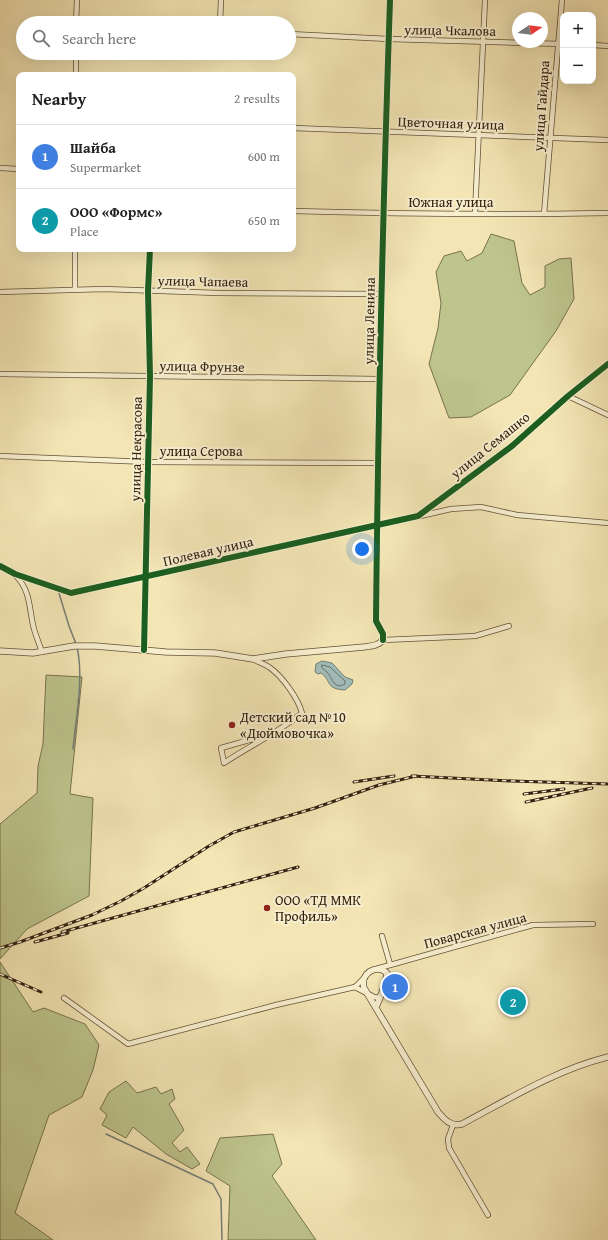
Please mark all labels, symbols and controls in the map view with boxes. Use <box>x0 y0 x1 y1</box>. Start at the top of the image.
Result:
north arrow <box>512 12 548 48</box>
map controls <box>560 12 596 84</box>
button: + <box>560 12 596 48</box>
search box <box>16 16 296 60</box>
street label: улица Чкалова <box>403 19 496 41</box>
icon: search <box>30 27 52 49</box>
text: Search here <box>62 28 136 49</box>
button: − <box>560 48 596 84</box>
street label: улица Гайдара <box>528 60 554 153</box>
text: Nearby <box>32 86 86 111</box>
text: 2 results <box>234 89 280 108</box>
street label: Цветочная улица <box>397 111 505 135</box>
text: Шайба <box>70 137 116 158</box>
text: 1 <box>42 147 48 166</box>
text: 600 m <box>248 147 280 166</box>
text: Supermarket <box>70 158 141 177</box>
street label: Южная улица <box>409 192 494 212</box>
text: ООО «Формс» <box>70 201 162 222</box>
text: 2 <box>42 211 48 230</box>
text: 650 m <box>248 211 280 230</box>
text: Place <box>70 222 99 241</box>
street label: улица Чапаева <box>156 270 249 292</box>
street label: улица Ленина <box>358 277 380 366</box>
street label: улица Фрунзе <box>158 355 245 377</box>
street label: улица Некрасова <box>125 396 147 503</box>
street label: улица Семашко <box>445 407 534 484</box>
street label: улица Серова <box>158 441 243 461</box>
street label: Полевая улица <box>161 531 255 571</box>
your location <box>352 539 372 559</box>
place label: Детский сад №10 «Дюймовочка» <box>239 707 346 743</box>
marker: Детский сад №10 «Дюймовочка» <box>227 720 237 730</box>
place label: ООО «ТД ММК Профиль» <box>275 890 361 926</box>
marker: ООО «ТД ММК Профиль» <box>262 903 272 913</box>
street label: Поварская улица <box>422 907 529 953</box>
pin: 1 <box>382 972 408 1002</box>
pin: 2 <box>500 987 526 1017</box>

